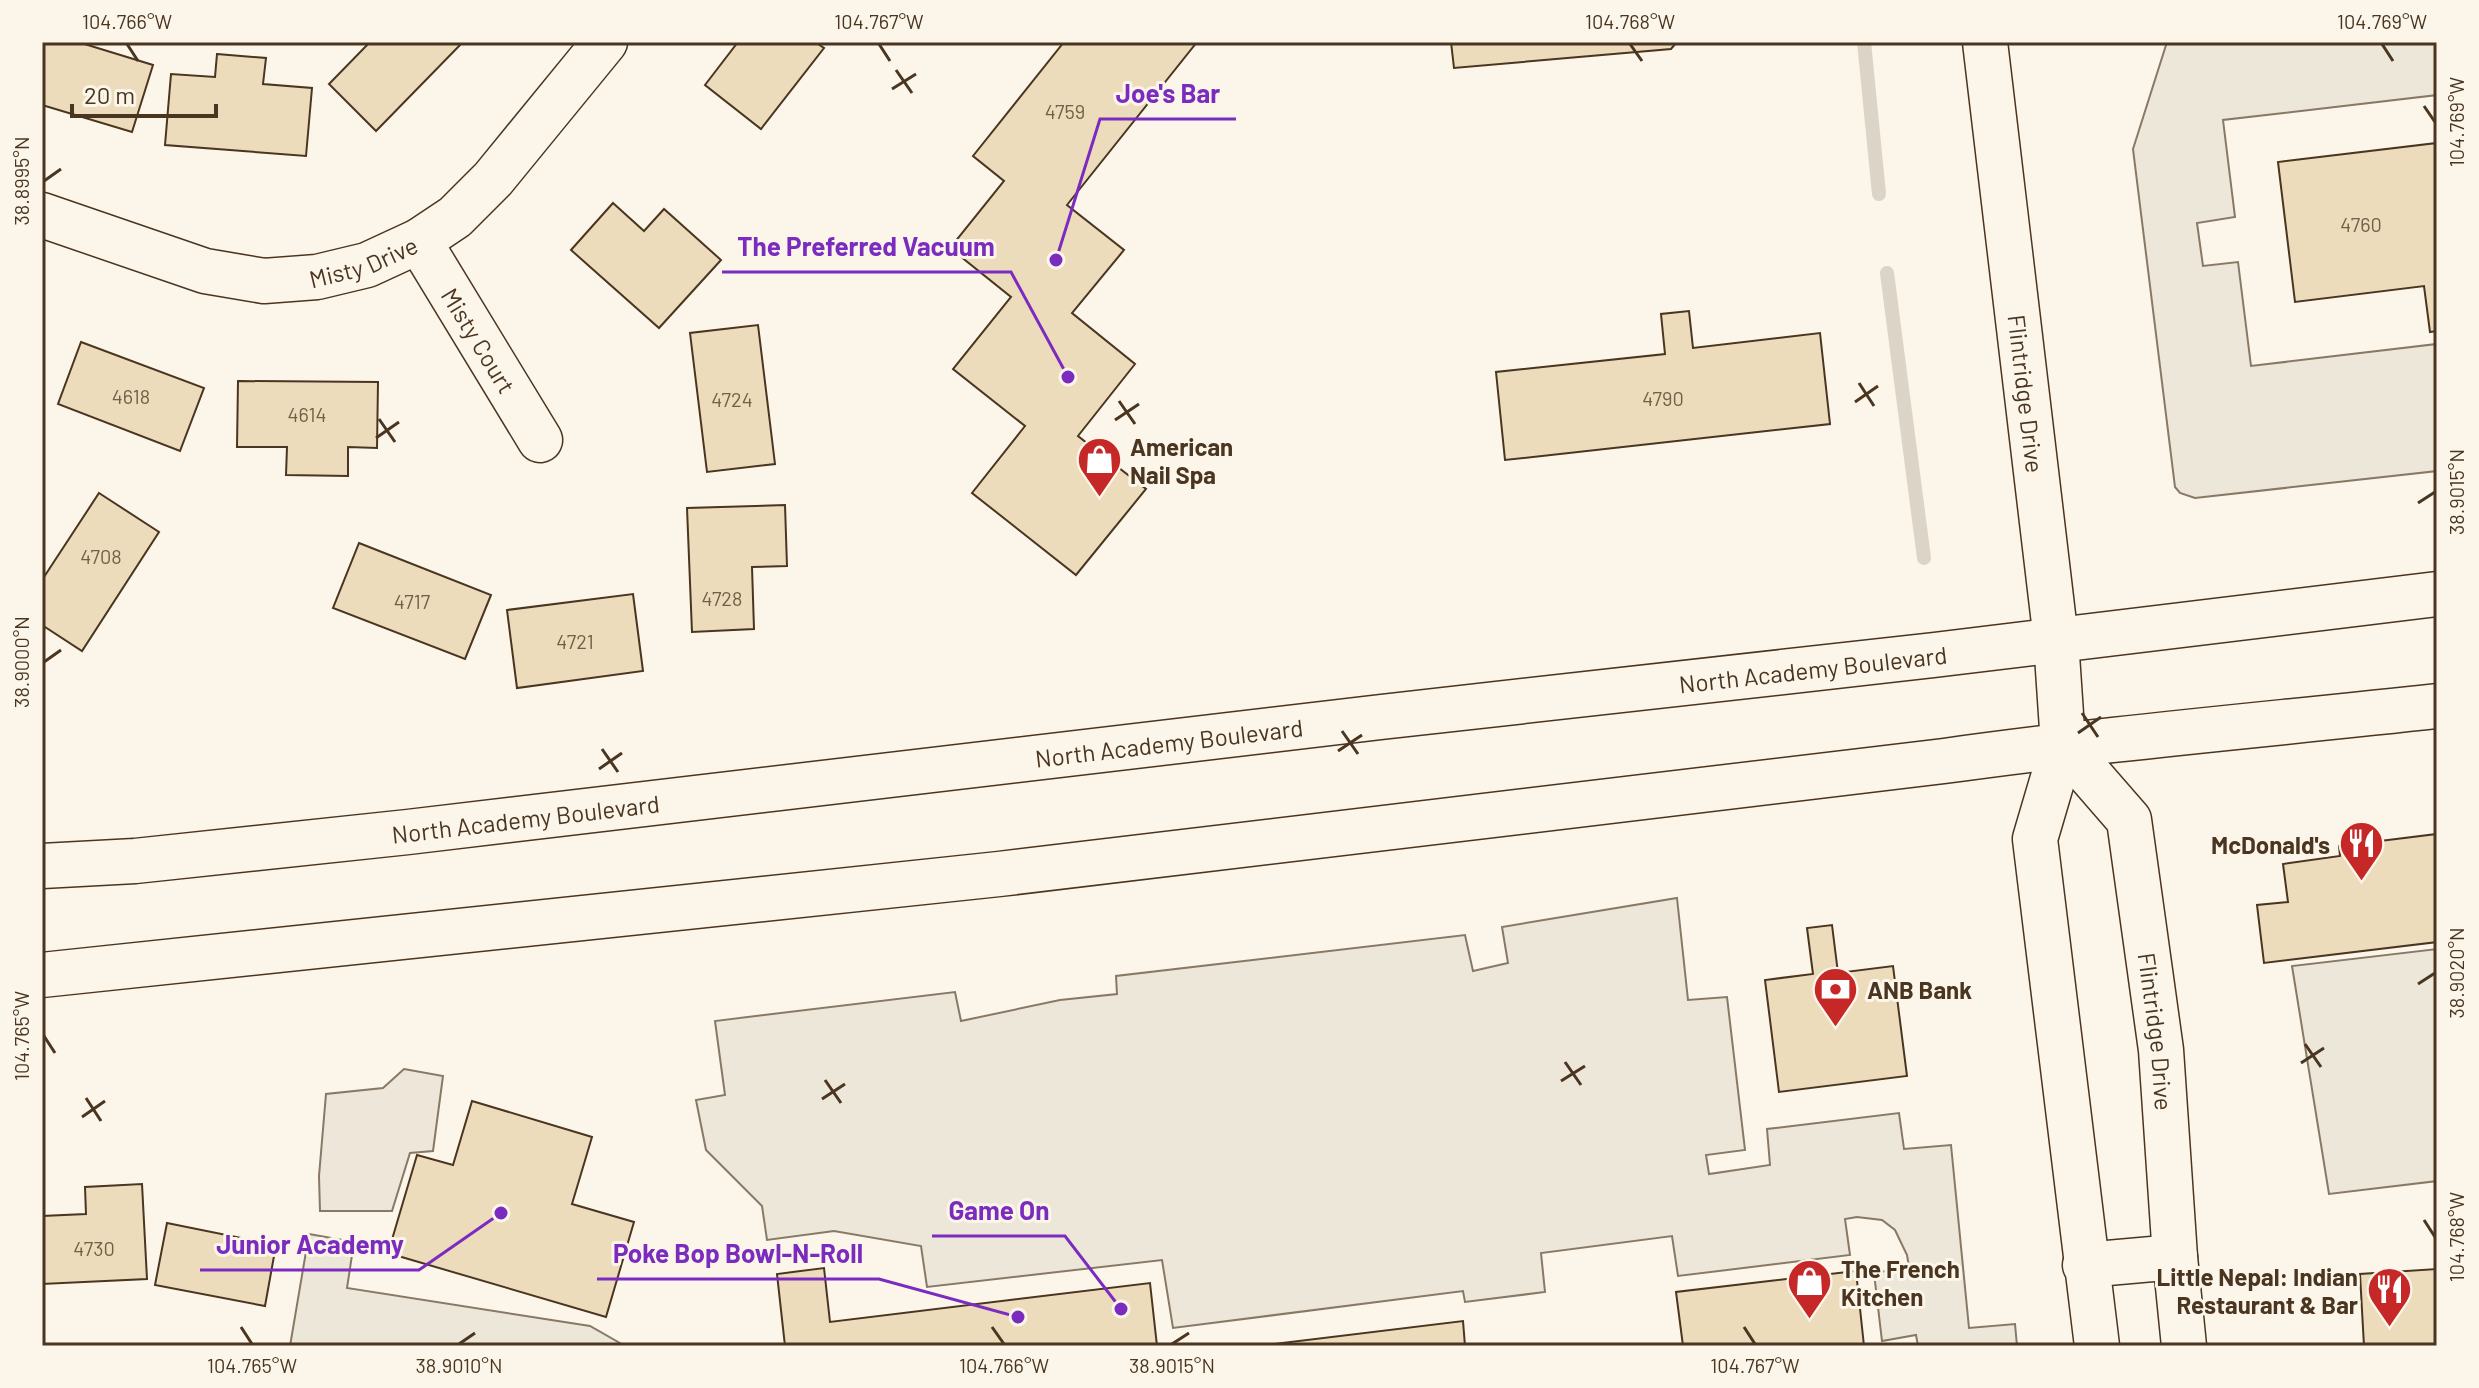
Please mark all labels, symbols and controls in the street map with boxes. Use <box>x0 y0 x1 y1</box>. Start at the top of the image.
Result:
text: 104.766°W <box>82 9 172 33</box>
text: 104.767°W <box>834 9 924 33</box>
text: 104.768°W <box>1585 9 1676 33</box>
text: 104.769°W <box>2337 9 2428 33</box>
scale bar <box>72 68 216 118</box>
callout: Joe's Bar <box>1100 69 1236 119</box>
text: 104.769°W <box>2444 76 2468 167</box>
text: Joe's Bar <box>1116 77 1220 108</box>
text: 20 m <box>84 80 135 109</box>
house number: 4759 <box>1045 99 1085 123</box>
text: 38.8995°N <box>9 137 33 225</box>
house number: 4760 <box>2340 212 2382 236</box>
callout: The Preferred Vacuum <box>722 222 1011 272</box>
street label: Misty Drive <box>306 229 422 293</box>
text: The Preferred Vacuum <box>737 230 995 261</box>
street label: Misty Court <box>436 282 522 398</box>
street label: Flintridge Drive <box>2003 313 2051 474</box>
house number: 4618 <box>112 384 150 408</box>
house number: 4790 <box>1642 386 1684 410</box>
house number: 4724 <box>711 387 753 411</box>
house number: 4614 <box>288 402 326 426</box>
place label: American Nail Spa <box>1130 432 1233 489</box>
shop icon: American Nail Spa <box>1075 436 1123 499</box>
text: 38.9015°N <box>2444 449 2468 535</box>
house number: 4708 <box>80 544 122 568</box>
house number: 4728 <box>701 586 743 610</box>
house number: 4717 <box>394 589 431 613</box>
text: 38.9000°N <box>9 616 33 708</box>
house number: 4721 <box>556 629 594 653</box>
street label: North Academy Boulevard <box>1677 639 1949 698</box>
street label: North Academy Boulevard <box>1033 712 1305 772</box>
street label: North Academy Boulevard <box>390 788 661 848</box>
restaurant icon: McDonald's <box>2337 820 2385 883</box>
place label: McDonald's <box>2211 830 2330 859</box>
text: 38.9020°N <box>2444 927 2468 1019</box>
street label: Flintridge Drive <box>2133 951 2180 1111</box>
bank icon: ANB Bank <box>1812 965 1860 1028</box>
place label: ANB Bank <box>1867 975 1972 1004</box>
text: 104.765°W <box>9 991 33 1081</box>
callout: Game On <box>932 1186 1065 1236</box>
text: 104.768°W <box>2444 1191 2468 1282</box>
text: Game On <box>949 1194 1049 1225</box>
callout: Junior Academy <box>200 1220 419 1270</box>
text: Junior Academy <box>216 1228 404 1259</box>
callout: Poke Bop Bowl-N-Roll <box>597 1229 879 1279</box>
house number: 4730 <box>73 1236 115 1260</box>
text: Poke Bop Bowl-N-Roll <box>613 1237 863 1268</box>
place label: The French Kitchen <box>1841 1254 1960 1311</box>
shop icon: The French Kitchen <box>1786 1258 1834 1321</box>
place label: Little Nepal: Indian Restaurant & Bar <box>2157 1262 2358 1319</box>
restaurant icon: Little Nepal: Indian Restaurant & Bar <box>2365 1266 2413 1329</box>
text: 104.765°W <box>207 1353 297 1377</box>
text: 38.9010°N <box>416 1353 502 1377</box>
text: 104.766°W <box>959 1353 1049 1377</box>
text: 38.9015°N <box>1129 1353 1215 1377</box>
text: 104.767°W <box>1710 1353 1800 1377</box>

